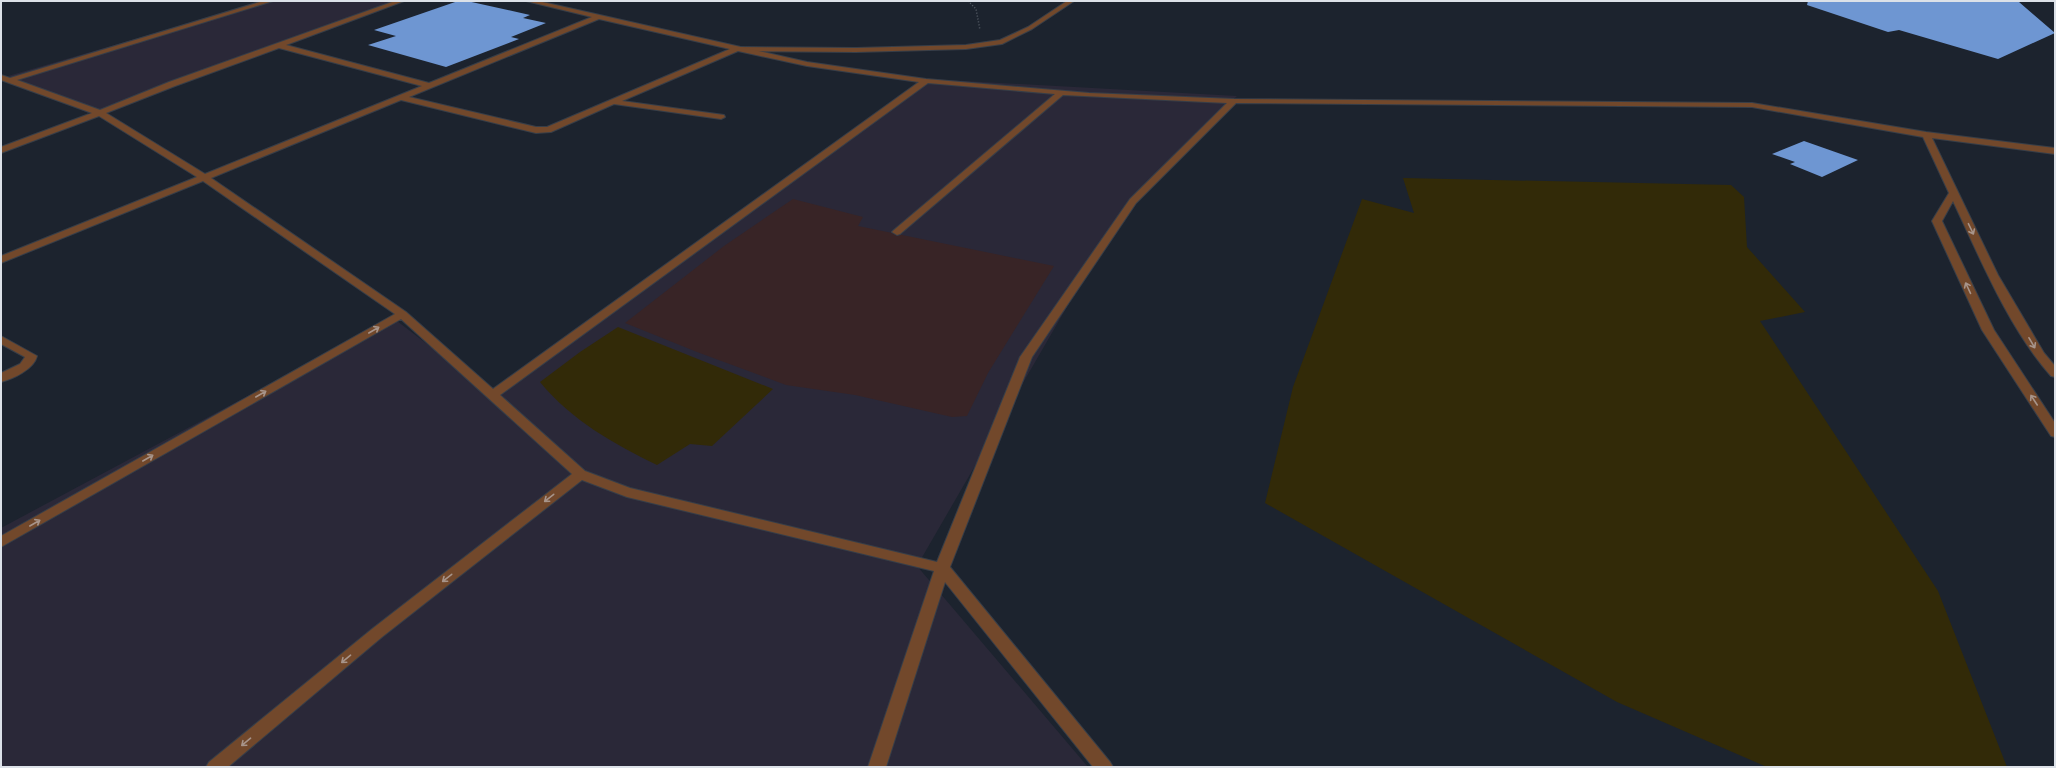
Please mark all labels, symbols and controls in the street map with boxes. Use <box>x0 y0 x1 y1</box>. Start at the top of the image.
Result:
one-way arrow <box>1967 223 1975 235</box>
one-way arrow <box>1964 283 1971 295</box>
one-way arrow <box>368 326 380 333</box>
one-way arrow <box>2029 337 2037 349</box>
one-way arrow <box>255 390 267 398</box>
one-way arrow <box>2029 394 2037 406</box>
one-way arrow <box>142 454 154 462</box>
one-way arrow <box>544 493 555 502</box>
one-way arrow <box>29 518 41 526</box>
one-way arrow <box>442 574 453 582</box>
one-way arrow <box>340 655 351 664</box>
one-way arrow <box>240 738 251 747</box>

